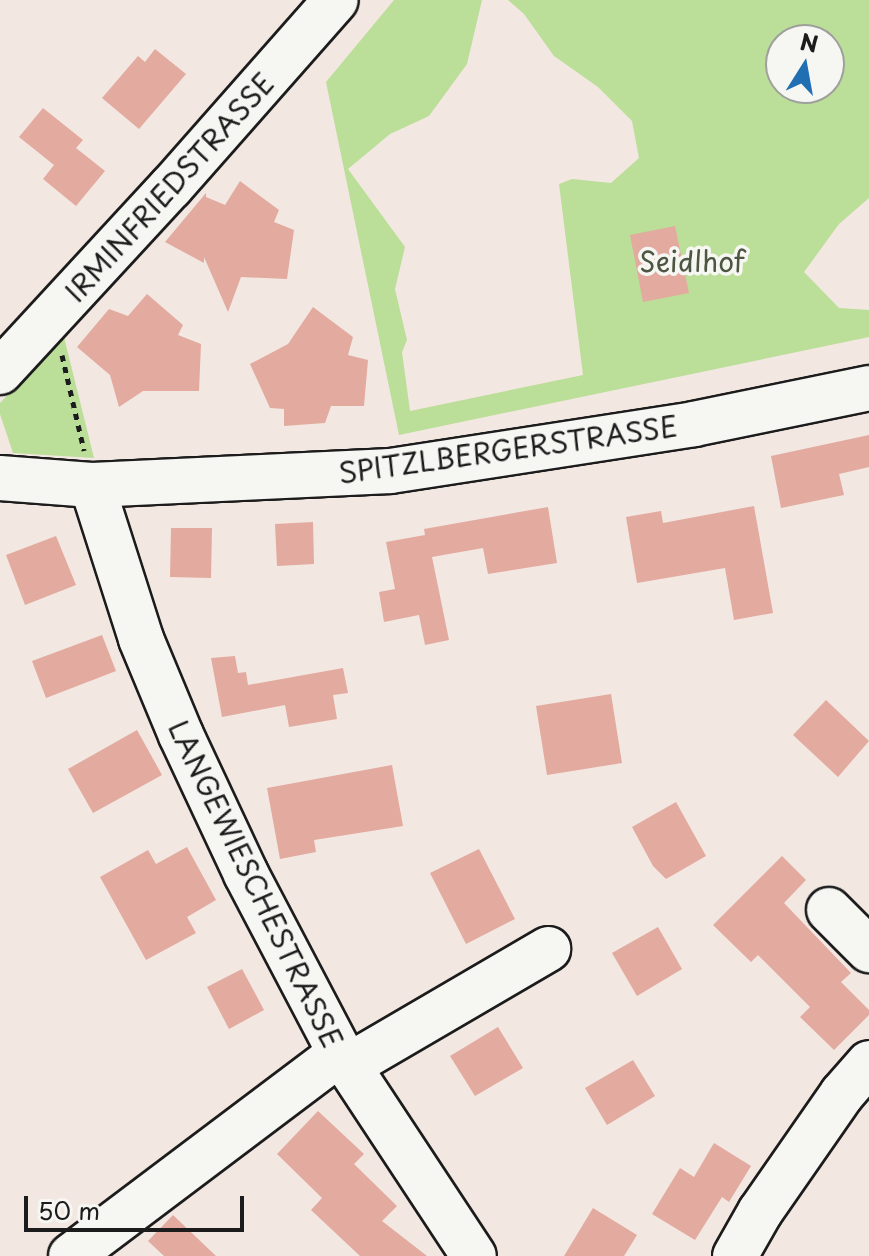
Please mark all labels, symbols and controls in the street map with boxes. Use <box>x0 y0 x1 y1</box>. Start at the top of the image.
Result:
north arrow <box>765 24 845 104</box>
text: N <box>798 24 821 60</box>
street label: IRMINFRIEDSTRASSE <box>57 66 281 308</box>
park label: Seidlhof <box>639 244 745 278</box>
street label: SPITZLBERGERSTRASSE <box>336 409 680 489</box>
street label: LANGEWIESCHESTRASSE <box>162 715 350 1053</box>
scale bar <box>28 1180 248 1230</box>
text: 50 m <box>38 1192 100 1228</box>

